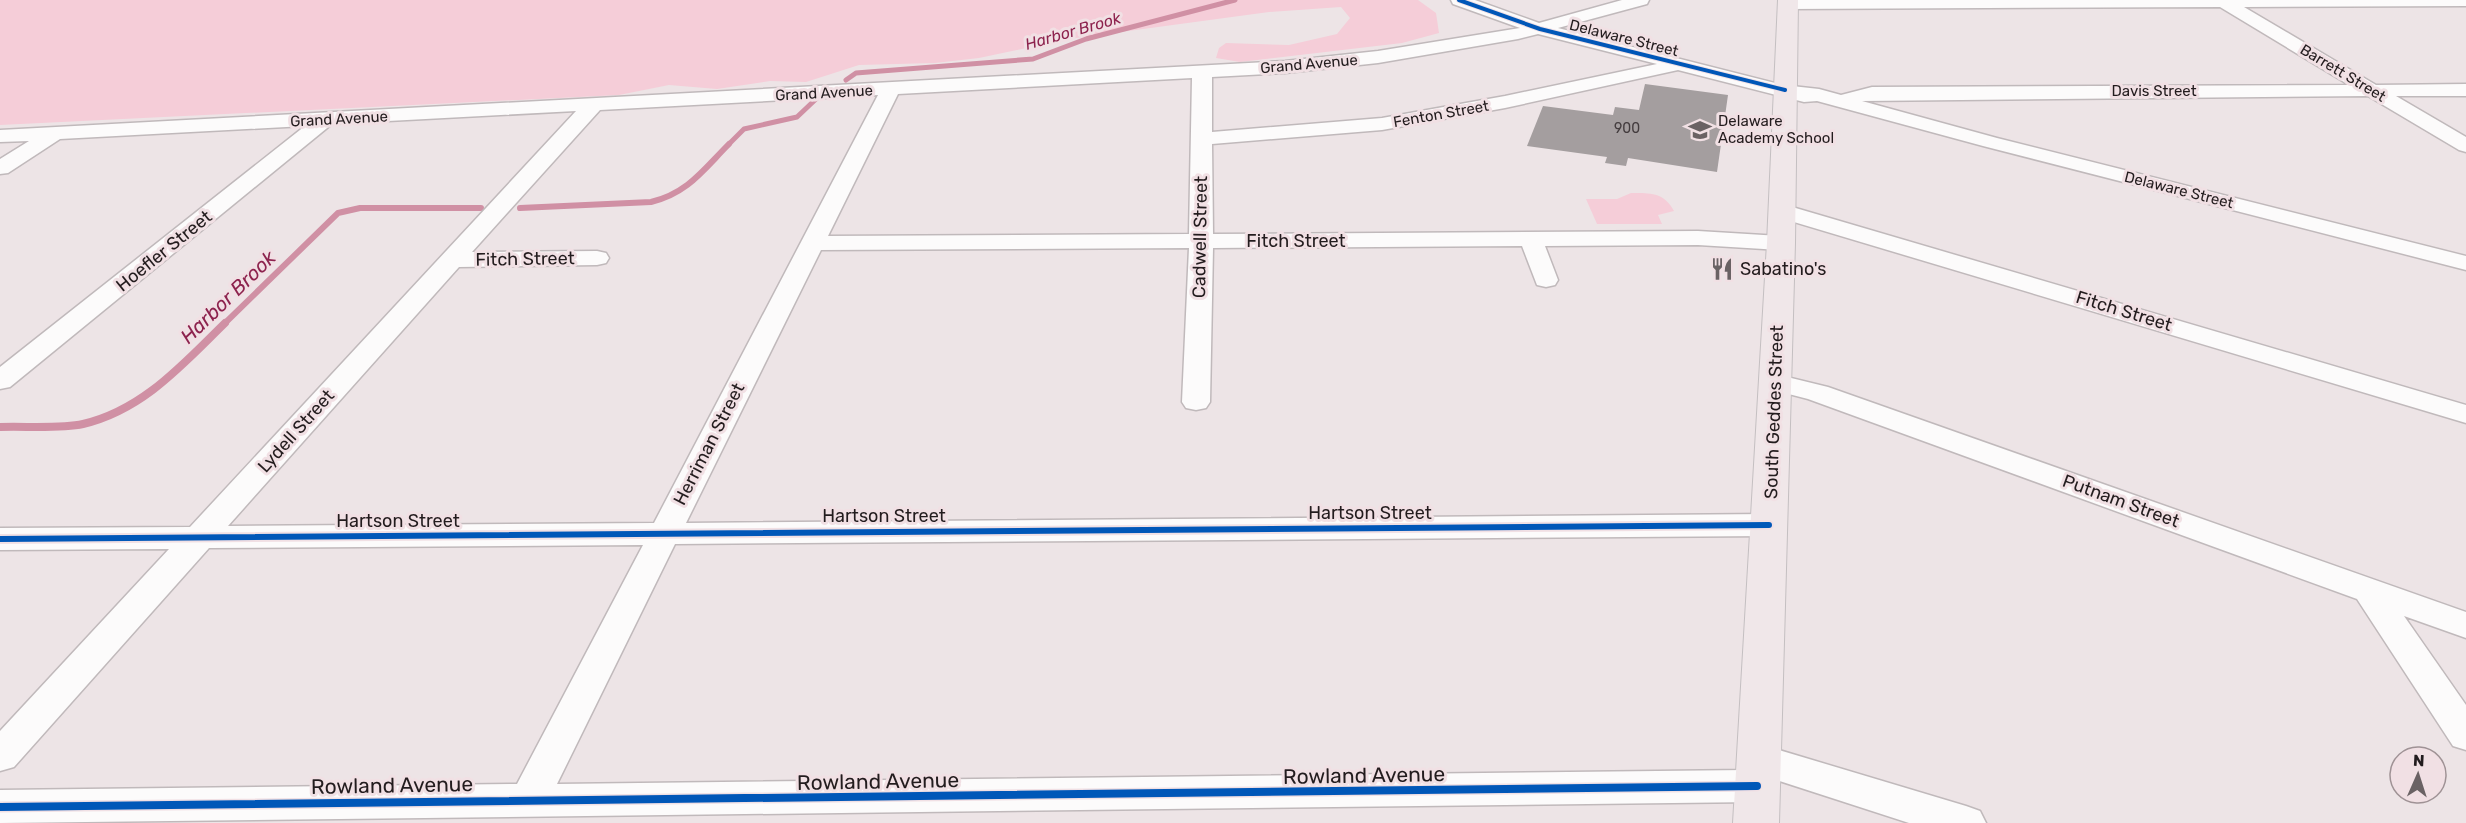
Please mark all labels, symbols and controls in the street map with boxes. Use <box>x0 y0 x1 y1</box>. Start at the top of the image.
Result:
water label: Harbor Brook <box>1023 8 1124 54</box>
street label: Delaware Street <box>1568 16 1680 60</box>
street label: Barrett Street <box>2297 40 2389 106</box>
street label: Grand Avenue <box>1259 51 1359 77</box>
street label: Grand Avenue <box>775 81 873 105</box>
street label: Davis Street <box>2111 82 2197 100</box>
street label: Fenton Street <box>1392 97 1490 131</box>
street label: Grand Avenue <box>290 107 388 131</box>
place label: Delaware Academy School <box>1718 112 1834 147</box>
school or university icon: Delaware Academy School <box>1687 117 1713 143</box>
house number: 900 <box>1614 120 1640 137</box>
street label: Delaware Street <box>2123 168 2235 212</box>
street label: Cadwell Street <box>1188 176 1212 298</box>
street label: Hoefler Street <box>112 206 216 296</box>
street label: Fitch Street <box>1246 230 1346 252</box>
water label: Harbor Brook <box>175 245 281 348</box>
street label: Fitch Street <box>475 247 575 271</box>
restaurant icon: Sabatino's <box>1709 256 1735 282</box>
place label: Sabatino's <box>1740 258 1827 280</box>
street label: Fitch Street <box>2073 286 2175 336</box>
street label: South Geddes Street <box>1760 325 1788 499</box>
street label: Herriman Street <box>669 379 749 509</box>
street label: Lydell Street <box>253 385 339 477</box>
street label: Putnam Street <box>2060 470 2182 532</box>
street label: Hartson Street <box>1308 502 1432 524</box>
street label: Hartson Street <box>822 505 946 527</box>
street label: Hartson Street <box>336 510 460 532</box>
north arrow <box>2388 745 2448 805</box>
text: N <box>2413 751 2425 770</box>
street label: Rowland Avenue <box>1283 761 1445 789</box>
street label: Rowland Avenue <box>797 767 959 795</box>
street label: Rowland Avenue <box>311 771 473 799</box>

